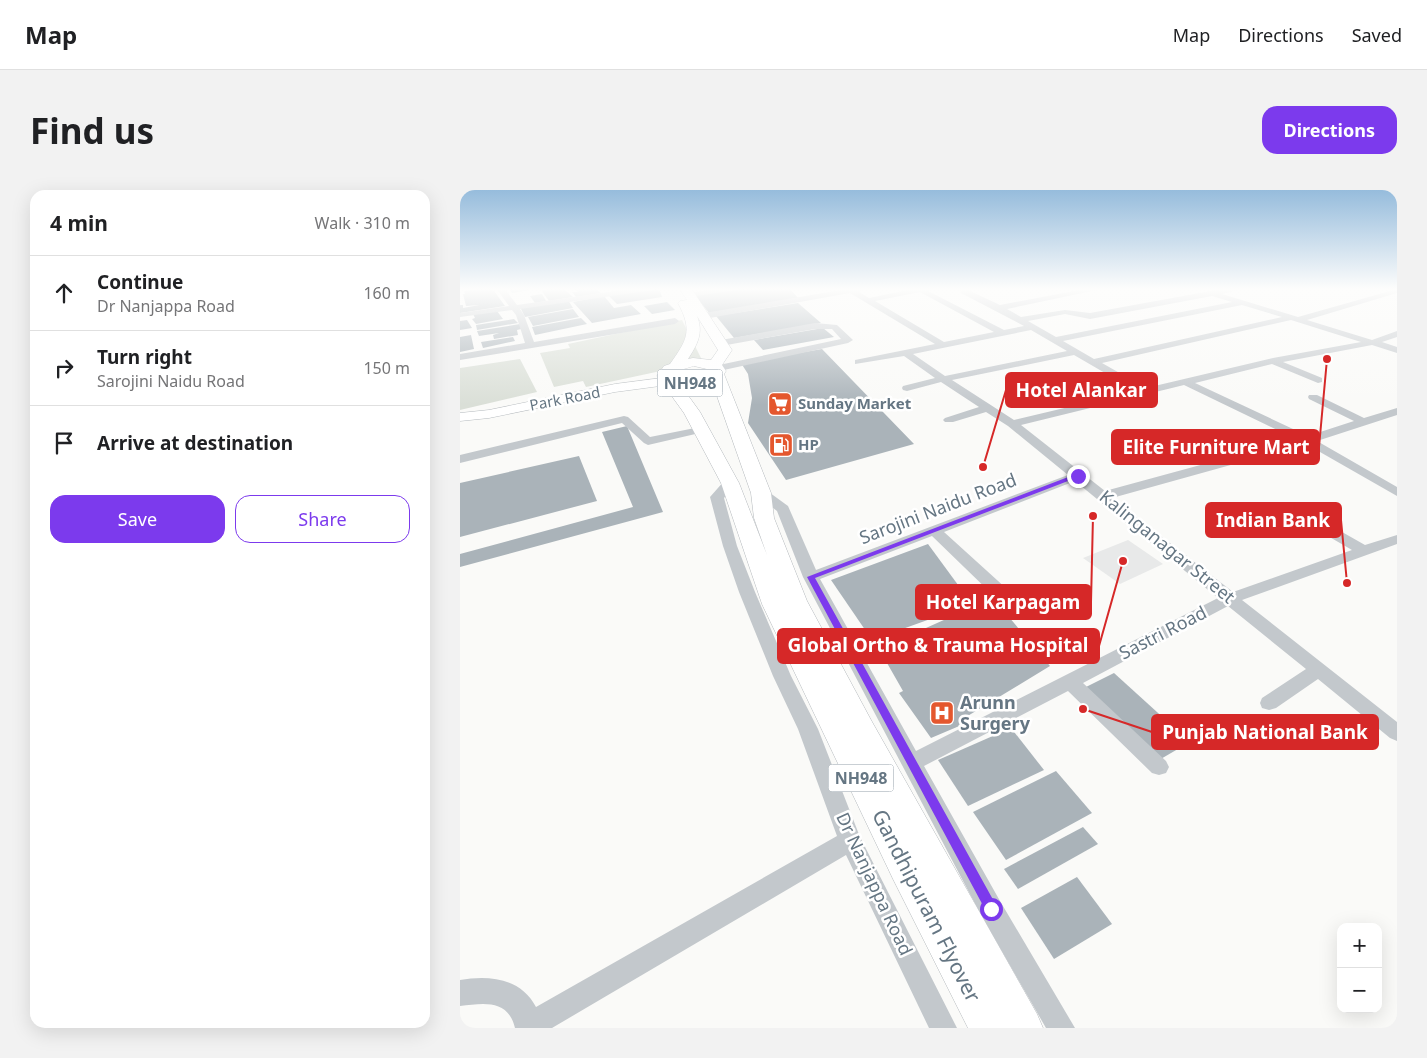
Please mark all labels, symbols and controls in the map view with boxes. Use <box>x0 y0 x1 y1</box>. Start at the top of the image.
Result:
text: Map <box>25 18 77 51</box>
text: Map <box>1173 23 1210 47</box>
text: Directions <box>1238 23 1324 47</box>
text: Saved <box>1352 23 1402 47</box>
button: Directions <box>1262 106 1397 154</box>
text: Find us <box>30 107 154 154</box>
text: 4 min <box>50 209 108 237</box>
text: Walk · 310 m <box>315 212 410 234</box>
text: Continue <box>97 269 183 295</box>
icon: ahead <box>50 279 78 307</box>
text: 160 m <box>363 282 410 304</box>
text: Dr Nanjappa Road <box>97 295 235 317</box>
text: Turn right <box>97 344 192 370</box>
icon: right <box>50 354 78 382</box>
text: 150 m <box>363 357 410 379</box>
text: Sarojini Naidu Road <box>97 370 245 392</box>
road number: NH948 <box>658 370 722 397</box>
callout: Hotel Alankar <box>1006 373 1157 407</box>
text: Hotel Alankar <box>1016 377 1147 403</box>
street label: Park Road <box>528 381 602 415</box>
supermarket icon: Sunday Market <box>767 391 793 417</box>
place label: Sunday Market <box>798 393 912 413</box>
icon: arrive <box>50 429 78 457</box>
text: Arrive at destination <box>97 430 293 456</box>
callout: Elite Furniture Mart <box>1112 430 1319 464</box>
fuel station icon: HP <box>768 432 794 458</box>
place label: HP <box>798 434 819 454</box>
text: Elite Furniture Mart <box>1123 434 1309 460</box>
route end <box>1067 465 1090 488</box>
street label: Sarojini Naidu Road <box>856 467 1020 549</box>
street label: Kalinganagar Street <box>1095 484 1241 609</box>
button: Save <box>50 495 225 543</box>
button: Share <box>235 495 410 543</box>
callout: Indian Bank <box>1206 503 1341 537</box>
text: Indian Bank <box>1216 507 1330 533</box>
callout: Hotel Karpagam <box>916 585 1091 619</box>
text: Hotel Karpagam <box>926 589 1080 615</box>
street label: Sastri Road <box>1115 600 1210 664</box>
callout: Global Ortho & Trauma Hospital <box>778 629 1099 663</box>
text: Global Ortho & Trauma Hospital <box>787 632 1089 658</box>
place label: Arunn Surgery <box>960 690 1031 735</box>
hospital icon: Arunn Surgery <box>929 700 955 726</box>
callout: Punjab National Bank <box>1152 715 1378 749</box>
text: Punjab National Bank <box>1162 719 1368 745</box>
road number: NH948 <box>828 764 894 792</box>
street label: Gandhipuram Flyover <box>866 804 988 1007</box>
street label: Dr Nanjappa Road <box>831 808 919 959</box>
route start <box>980 898 1003 921</box>
map controls <box>1337 923 1382 1013</box>
button: + <box>1337 923 1382 968</box>
button: − <box>1337 968 1382 1013</box>

